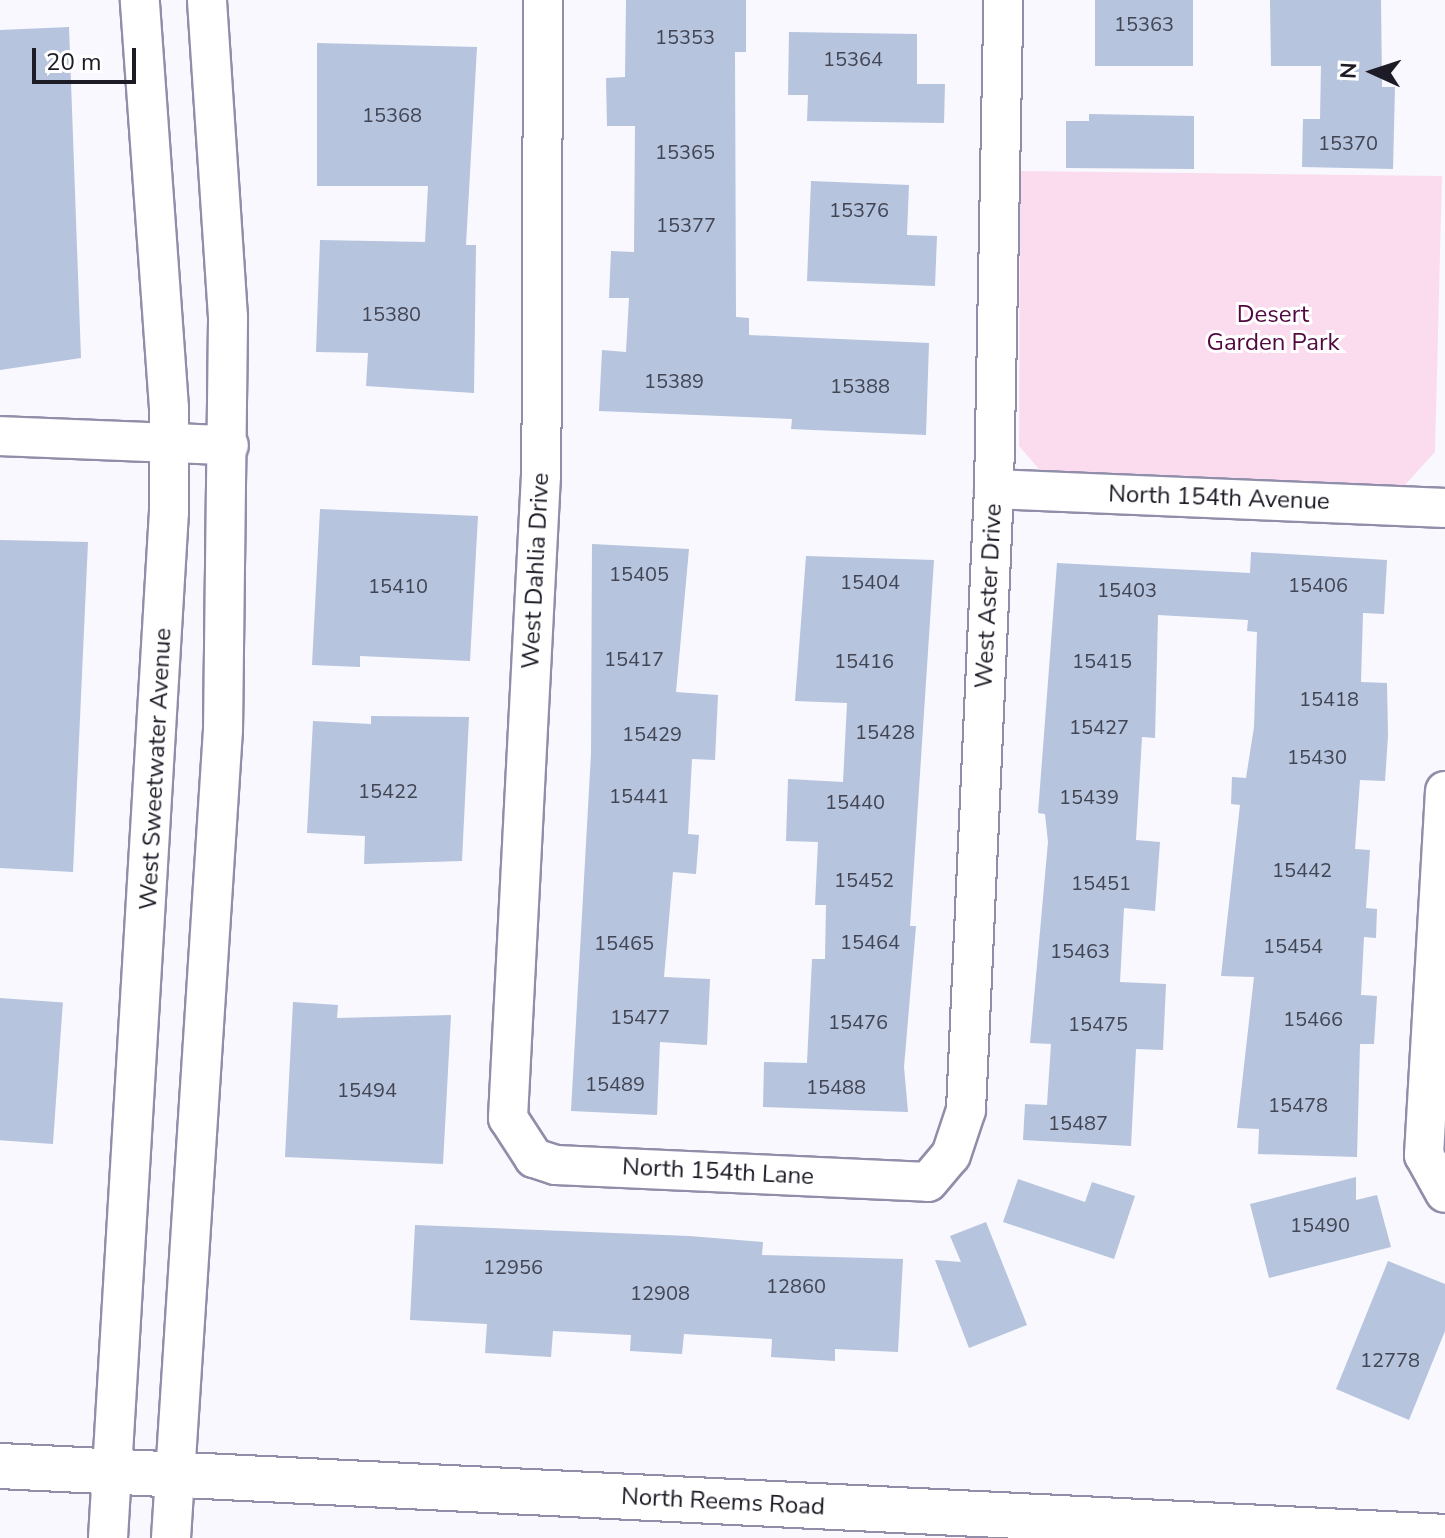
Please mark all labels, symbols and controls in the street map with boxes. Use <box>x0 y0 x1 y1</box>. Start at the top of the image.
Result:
house number: 15363 <box>1114 12 1174 36</box>
house number: 15353 <box>655 25 715 49</box>
scale bar <box>36 32 140 82</box>
north arrow <box>1333 32 1413 112</box>
text: 20 m <box>46 46 102 78</box>
house number: 15364 <box>823 47 883 71</box>
text: N <box>1334 62 1364 80</box>
house number: 15368 <box>362 103 422 127</box>
house number: 15370 <box>1318 131 1378 155</box>
house number: 15365 <box>655 140 715 164</box>
house number: 15376 <box>829 198 889 222</box>
house number: 15377 <box>656 213 716 237</box>
park label: Desert Garden Park <box>1206 301 1340 357</box>
house number: 15380 <box>361 302 421 326</box>
house number: 15389 <box>644 369 704 393</box>
house number: 15388 <box>830 374 890 398</box>
street label: West Dahlia Drive <box>516 472 556 670</box>
street label: North 154th Avenue <box>1108 480 1330 516</box>
street label: West Aster Drive <box>970 503 1008 689</box>
house number: 15405 <box>609 562 669 586</box>
house number: 15404 <box>840 570 900 594</box>
house number: 15406 <box>1288 573 1348 597</box>
house number: 15410 <box>368 574 428 598</box>
house number: 15403 <box>1097 578 1157 602</box>
street label: West Sweetwater Avenue <box>134 627 178 911</box>
house number: 15417 <box>604 647 664 671</box>
house number: 15416 <box>834 649 894 673</box>
house number: 15415 <box>1072 649 1132 673</box>
house number: 15418 <box>1299 687 1359 711</box>
house number: 15427 <box>1069 715 1129 739</box>
house number: 15428 <box>855 720 915 744</box>
house number: 15429 <box>622 722 682 746</box>
house number: 15430 <box>1287 745 1347 769</box>
house number: 15422 <box>358 779 418 803</box>
house number: 15441 <box>609 784 669 808</box>
house number: 15439 <box>1059 785 1119 809</box>
house number: 15440 <box>825 790 885 814</box>
house number: 15442 <box>1272 858 1332 882</box>
house number: 15452 <box>834 868 894 892</box>
house number: 15451 <box>1071 871 1131 895</box>
house number: 15464 <box>840 930 900 954</box>
house number: 15465 <box>594 931 654 955</box>
house number: 15454 <box>1263 934 1323 958</box>
house number: 15463 <box>1050 939 1110 963</box>
house number: 15477 <box>610 1005 670 1029</box>
house number: 15466 <box>1283 1007 1343 1031</box>
house number: 15476 <box>828 1010 888 1034</box>
house number: 15475 <box>1068 1012 1128 1036</box>
house number: 15489 <box>585 1072 645 1096</box>
house number: 15488 <box>806 1075 866 1099</box>
house number: 15494 <box>337 1078 397 1102</box>
house number: 15478 <box>1268 1093 1328 1117</box>
house number: 15487 <box>1048 1111 1108 1135</box>
street label: North 154th Lane <box>621 1153 815 1191</box>
house number: 15490 <box>1290 1213 1350 1237</box>
house number: 12956 <box>483 1255 543 1279</box>
house number: 12860 <box>766 1274 826 1298</box>
house number: 12908 <box>630 1281 690 1305</box>
house number: 12778 <box>1360 1348 1420 1372</box>
street label: North Reems Road <box>620 1482 826 1522</box>

